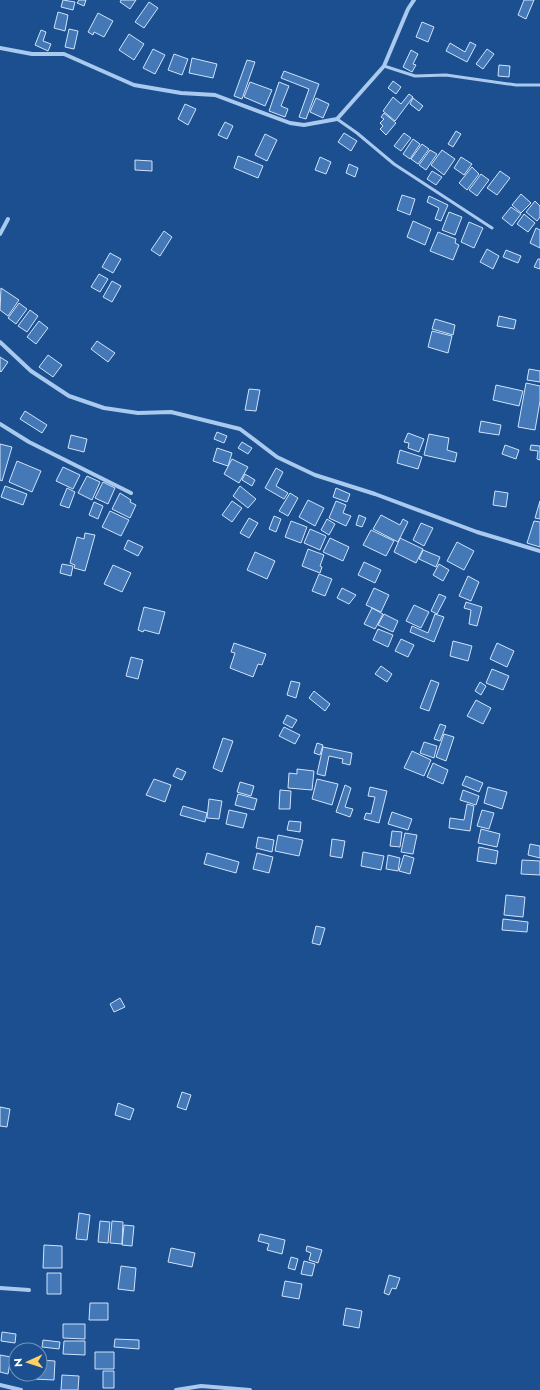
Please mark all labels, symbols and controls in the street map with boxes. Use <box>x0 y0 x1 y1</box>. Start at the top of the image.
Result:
north arrow <box>8 1342 48 1382</box>
text: N <box>10 1358 26 1367</box>

